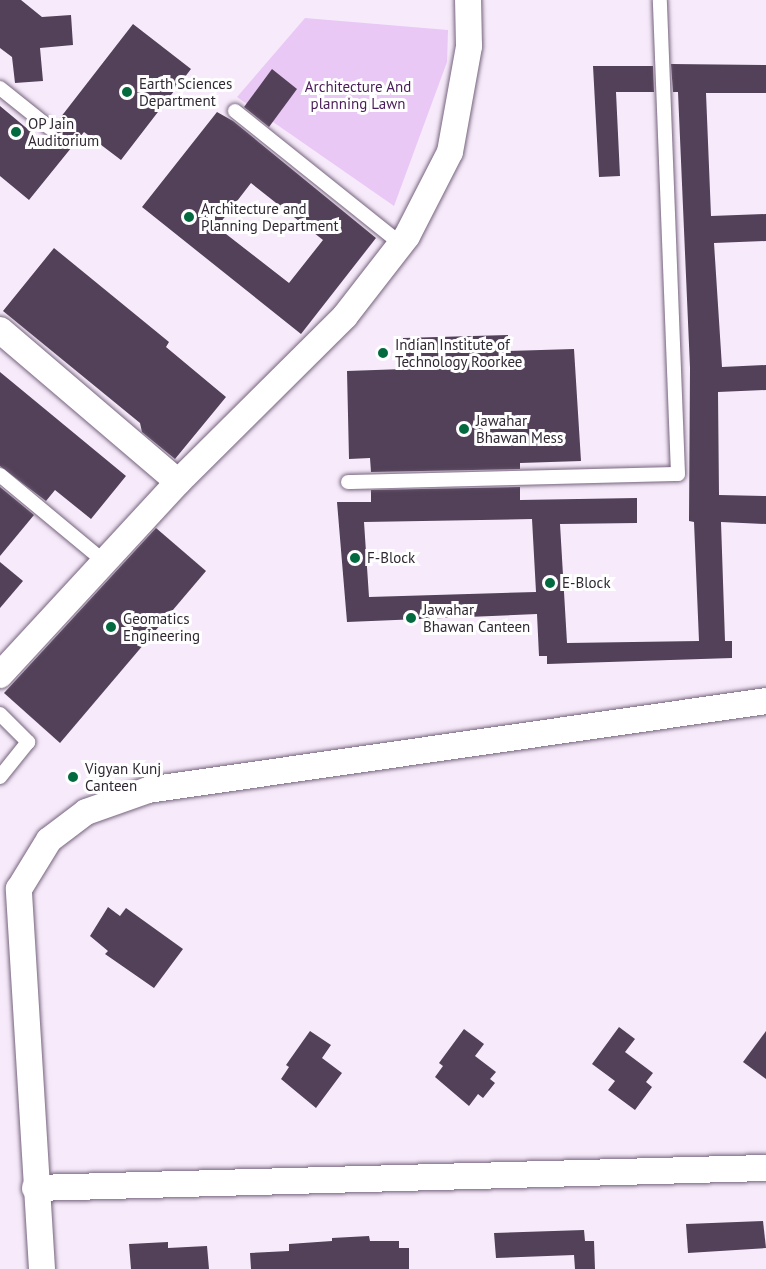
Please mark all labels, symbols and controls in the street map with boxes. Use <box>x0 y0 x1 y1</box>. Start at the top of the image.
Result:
place label: Earth Sciences Department <box>139 74 232 109</box>
park label: Architecture And planning Lawn <box>305 77 411 112</box>
marker: Earth Sciences Department <box>120 85 134 99</box>
place label: OP Jain Auditorium <box>28 114 99 149</box>
marker: OP Jain Auditorium <box>9 125 23 139</box>
place label: Architecture and Planning Department <box>201 199 339 234</box>
marker: Architecture and Planning Department <box>182 210 196 224</box>
place label: Indian Institute of Technology Roorkee <box>395 335 523 370</box>
marker: Indian Institute of Technology Roorkee <box>376 346 390 360</box>
place label: Jawahar Bhawan Mess <box>476 411 563 446</box>
marker: Jawahar Bhawan Mess <box>457 422 471 436</box>
place label: F-Block <box>367 549 415 567</box>
marker: F-Block <box>348 551 362 565</box>
place label: E-Block <box>562 574 611 592</box>
marker: E-Block <box>543 576 557 590</box>
place label: Jawahar Bhawan Canteen <box>423 600 530 635</box>
place label: Geomatics Engineering <box>123 609 200 644</box>
marker: Jawahar Bhawan Canteen <box>404 611 418 625</box>
marker: Geomatics Engineering <box>104 620 118 634</box>
place label: Vigyan Kunj Canteen <box>85 759 161 794</box>
marker: Vigyan Kunj Canteen <box>66 770 80 784</box>

